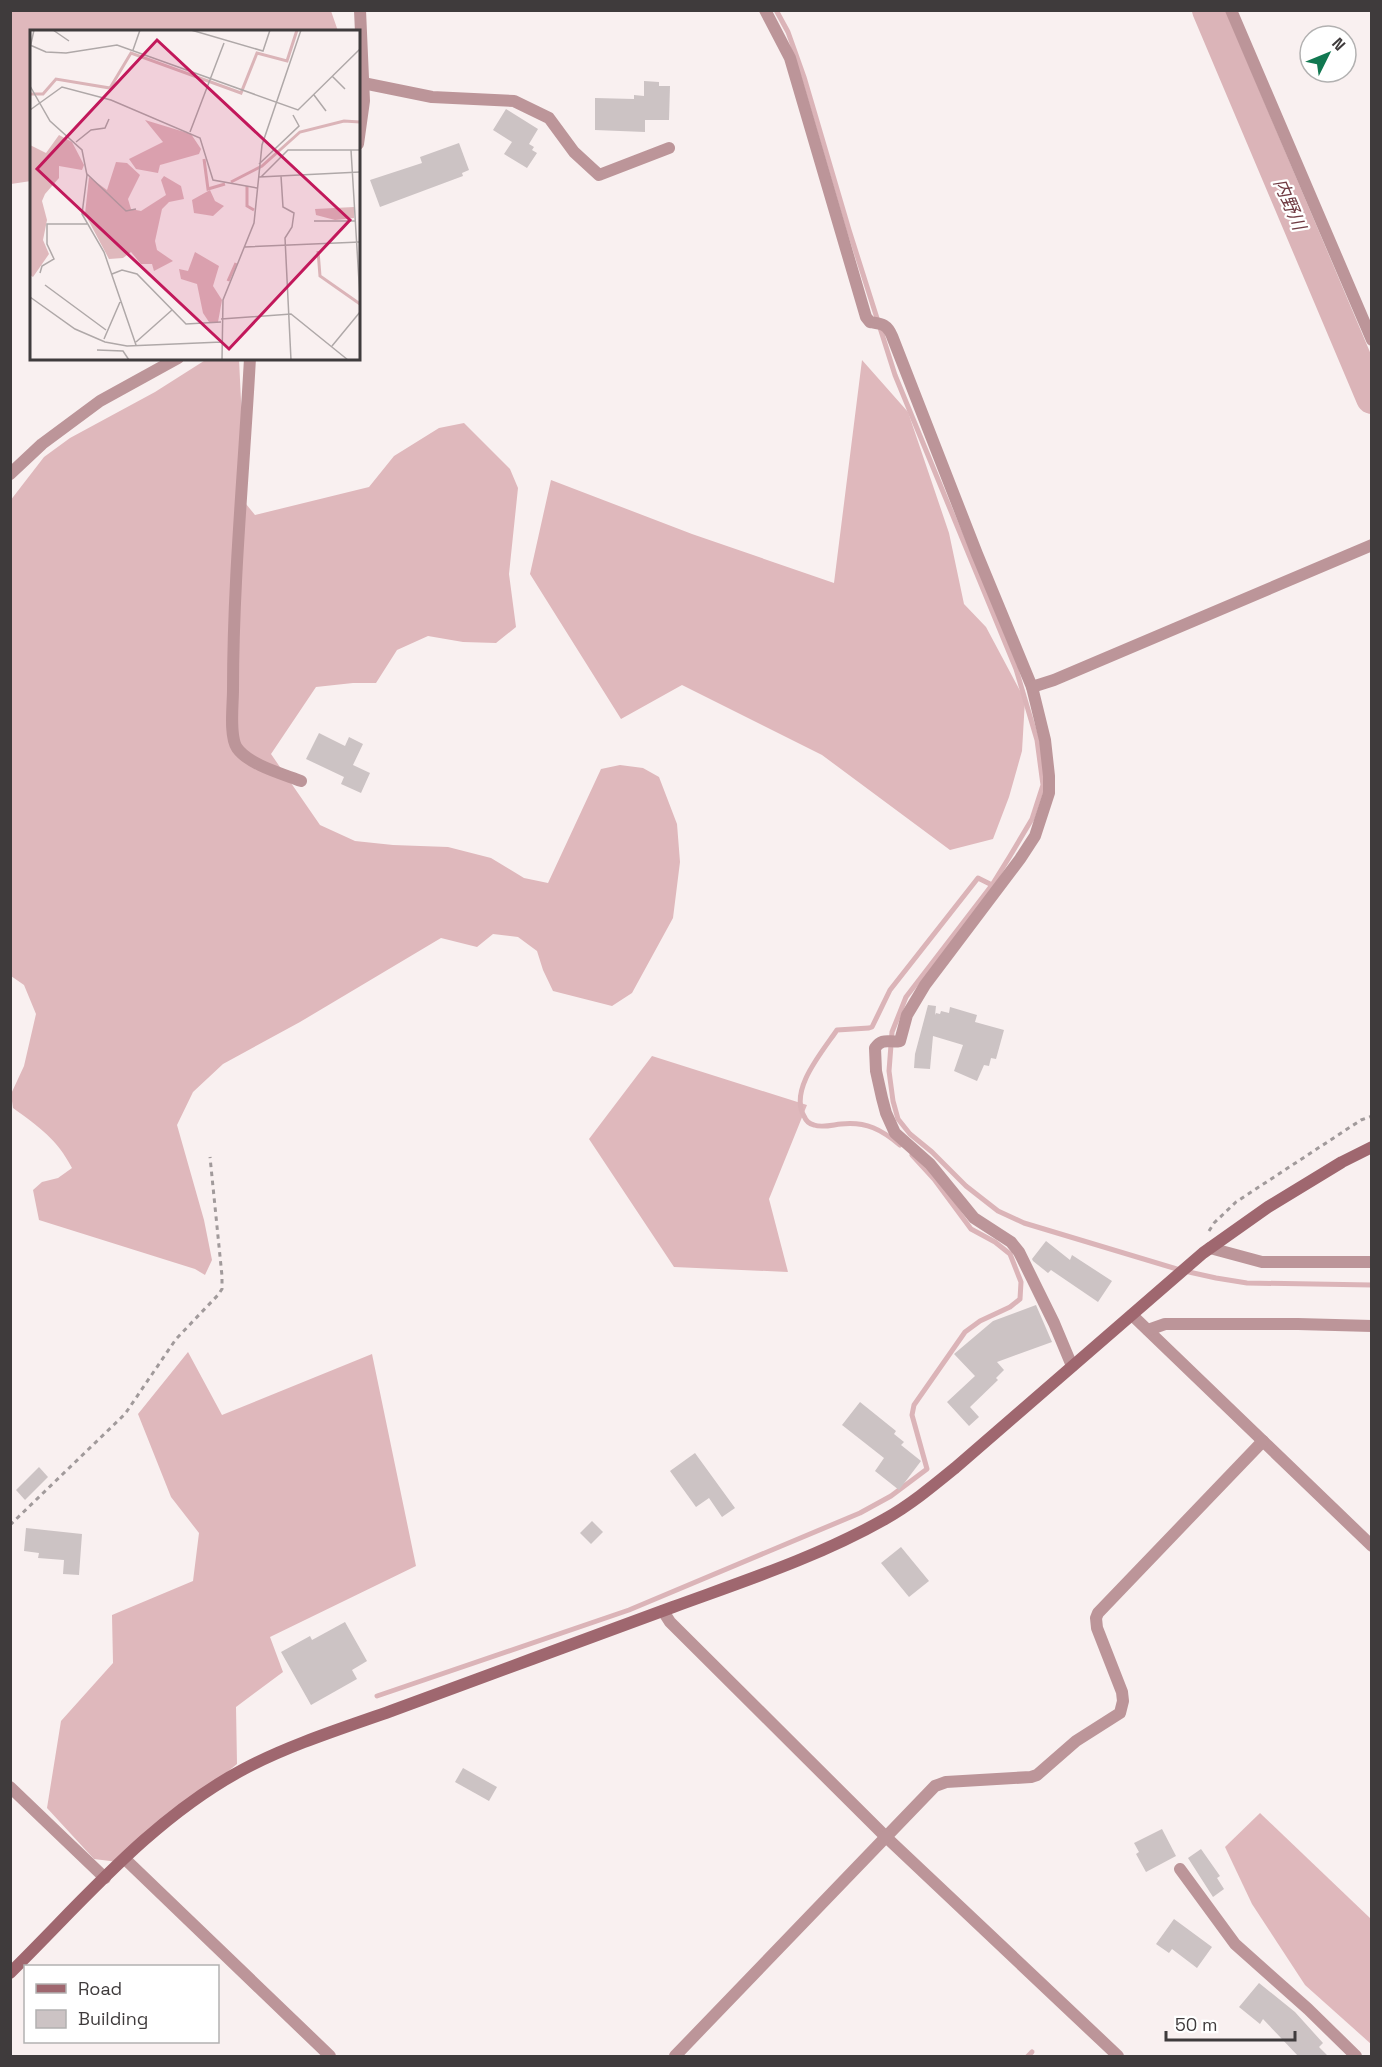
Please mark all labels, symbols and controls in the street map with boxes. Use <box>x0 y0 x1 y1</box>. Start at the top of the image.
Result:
north arrow <box>1298 24 1358 84</box>
inset map <box>30 30 360 360</box>
text: N <box>1327 33 1350 55</box>
water label: 内野川 <box>1269 175 1312 235</box>
legend <box>24 1965 219 2043</box>
text: Road <box>78 1977 122 2000</box>
scale bar <box>1166 2004 1295 2042</box>
text: Building <box>78 2007 148 2030</box>
text: 50 m <box>1175 2013 1217 2036</box>

